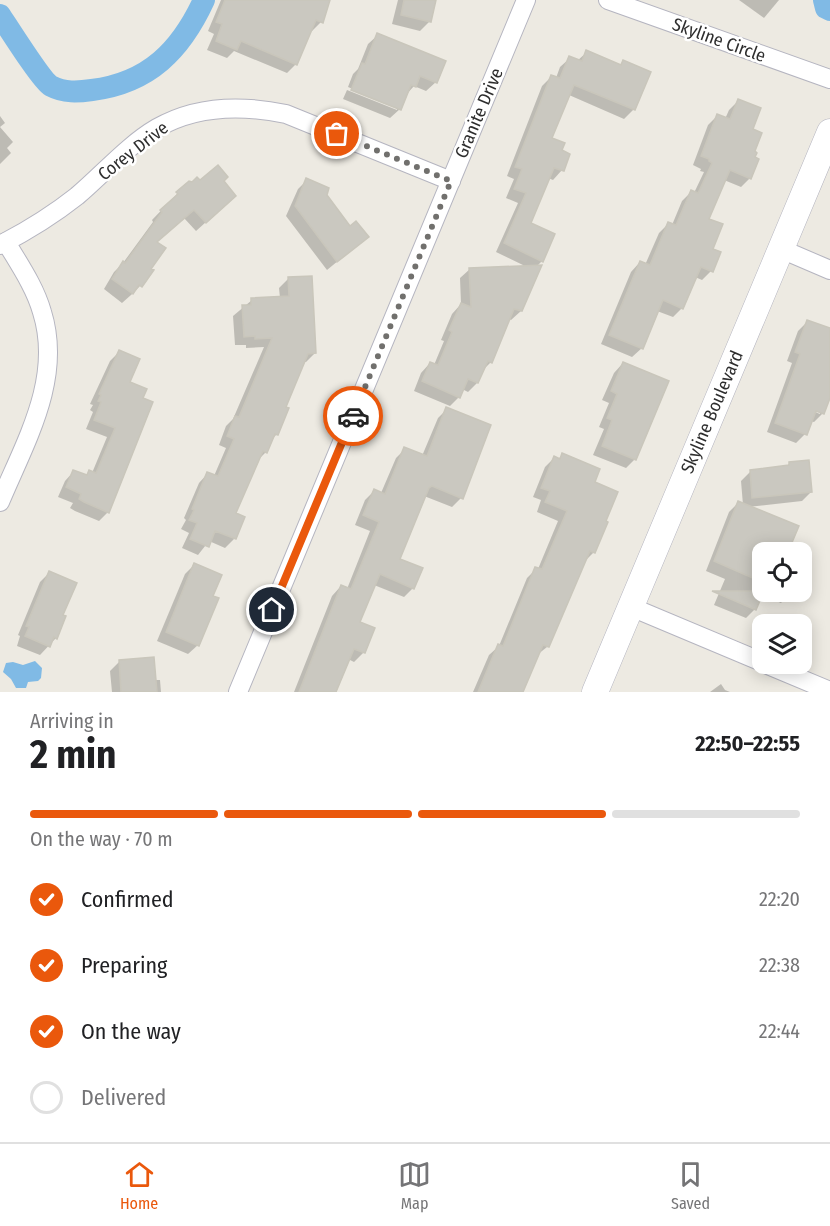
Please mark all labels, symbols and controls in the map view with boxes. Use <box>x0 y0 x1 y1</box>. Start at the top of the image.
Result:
street label: Skyline Circle <box>669 13 769 67</box>
street label: Granite Drive <box>450 65 508 161</box>
pin <box>311 108 362 159</box>
street label: Corey Drive <box>93 117 173 185</box>
icon: bag <box>320 117 353 150</box>
street label: Skyline Boulevard <box>676 347 748 477</box>
courier <box>323 386 383 446</box>
icon: car <box>337 400 370 433</box>
map controls <box>752 542 812 674</box>
button: locate <box>752 542 812 602</box>
pin <box>246 584 297 635</box>
icon: home <box>255 593 288 626</box>
button: layers <box>752 614 812 674</box>
text: Arriving in <box>30 709 114 733</box>
text: 22:50–22:55 <box>695 730 800 757</box>
text: 2 min <box>30 732 116 778</box>
text: On the way · 70 m <box>30 827 173 851</box>
icon: check <box>30 883 63 916</box>
text: Confirmed <box>81 886 174 913</box>
text: 22:20 <box>759 887 800 911</box>
icon: check <box>30 949 63 982</box>
text: Preparing <box>81 952 167 979</box>
text: 22:38 <box>759 953 800 977</box>
icon: check <box>30 1015 63 1048</box>
text: On the way <box>81 1018 181 1045</box>
text: 22:44 <box>759 1019 800 1043</box>
text: Delivered <box>81 1084 166 1111</box>
tab: Home <box>120 1158 158 1213</box>
tab: Map <box>398 1158 431 1213</box>
tab: Saved <box>671 1158 710 1213</box>

